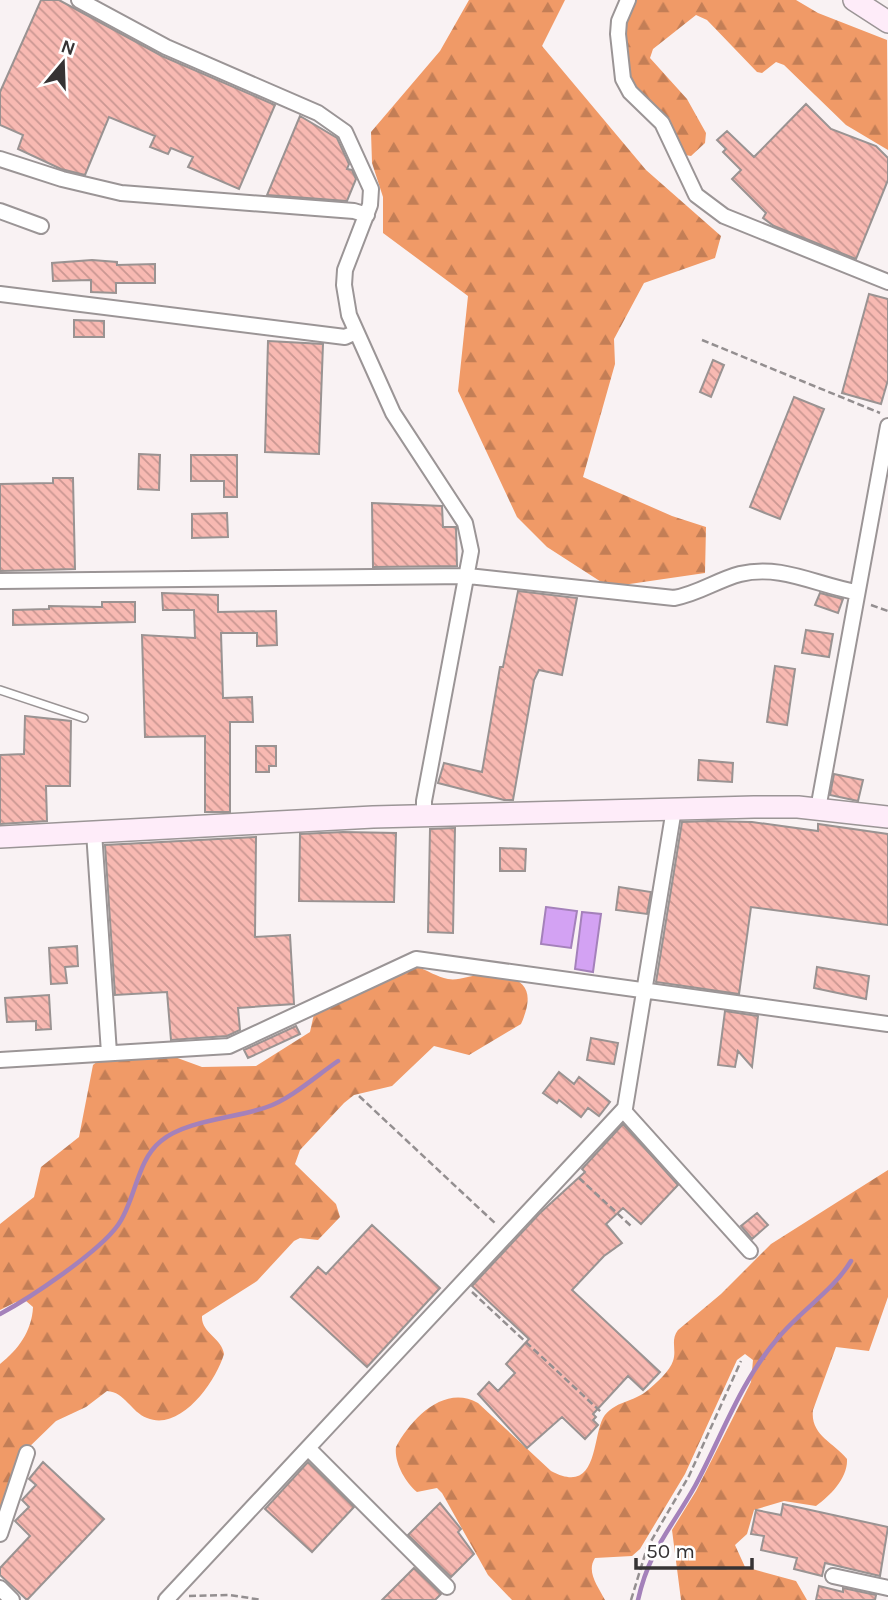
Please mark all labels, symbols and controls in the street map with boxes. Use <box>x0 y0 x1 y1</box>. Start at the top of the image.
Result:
north arrow <box>28 28 98 98</box>
text: N <box>58 35 78 60</box>
scale bar <box>636 1526 752 1570</box>
text: 50 m <box>646 1539 695 1563</box>

